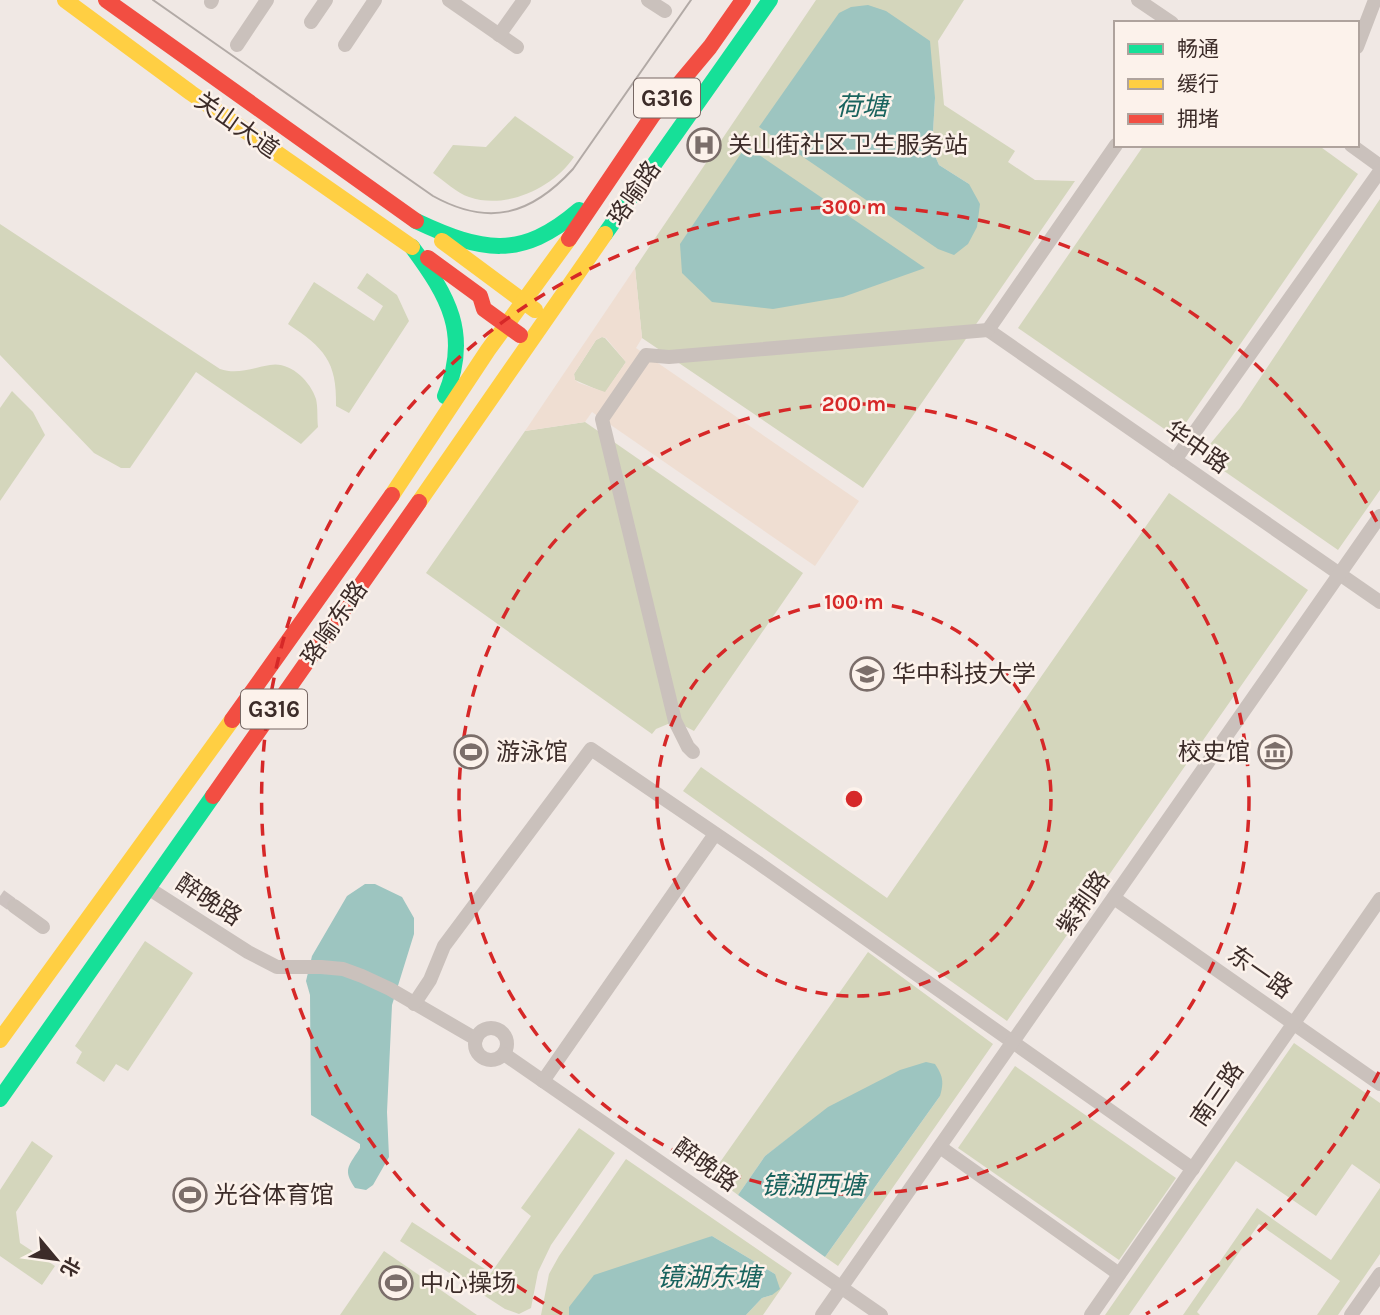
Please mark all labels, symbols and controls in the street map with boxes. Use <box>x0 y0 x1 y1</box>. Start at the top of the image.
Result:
legend <box>1114 21 1359 147</box>
text: 畅通 <box>1177 37 1219 61</box>
text: 缓行 <box>1177 72 1219 96</box>
road number: G316 <box>634 78 700 118</box>
street label: 关山大道 <box>190 86 284 164</box>
water label: 荷塘 <box>836 91 892 122</box>
text: 拥堵 <box>1177 107 1219 131</box>
hospital icon: 关山街社区卫生服务站 <box>685 126 723 164</box>
place label: 关山街社区卫生服务站 <box>728 131 968 159</box>
street label: 珞喻路 <box>602 155 666 231</box>
text: 300 m <box>822 195 886 219</box>
text: 200 m <box>822 392 886 416</box>
street label: 华中路 <box>1159 415 1235 479</box>
street label: 珞喻东路 <box>295 576 373 670</box>
text: 100 m <box>824 590 884 614</box>
school or university icon: 华中科技大学 <box>848 655 886 693</box>
place label: 华中科技大学 <box>892 660 1036 688</box>
road number: G316 <box>241 690 307 729</box>
sports icon: 游泳馆 <box>452 733 490 771</box>
museum icon: 校史馆 <box>1256 733 1294 771</box>
place label: 游泳馆 <box>496 738 568 766</box>
place label: 校史馆 <box>1178 738 1250 766</box>
centre of rings <box>842 787 866 811</box>
street label: 紫荆路 <box>1051 865 1115 941</box>
street label: 醉晚路 <box>171 869 247 931</box>
street label: 东一路 <box>1222 940 1298 1004</box>
street label: 南三路 <box>1185 1056 1249 1132</box>
street label: 醉晚路 <box>668 1133 744 1197</box>
water label: 镜湖西塘 <box>761 1170 869 1201</box>
sports icon: 光谷体育馆 <box>171 1176 209 1214</box>
place label: 光谷体育馆 <box>214 1181 334 1209</box>
north arrow <box>21 1224 91 1294</box>
text: 北 <box>56 1253 84 1280</box>
water label: 镜湖东塘 <box>657 1262 765 1293</box>
sports icon: 中心操场 <box>377 1264 415 1302</box>
place label: 中心操场 <box>420 1269 516 1297</box>

